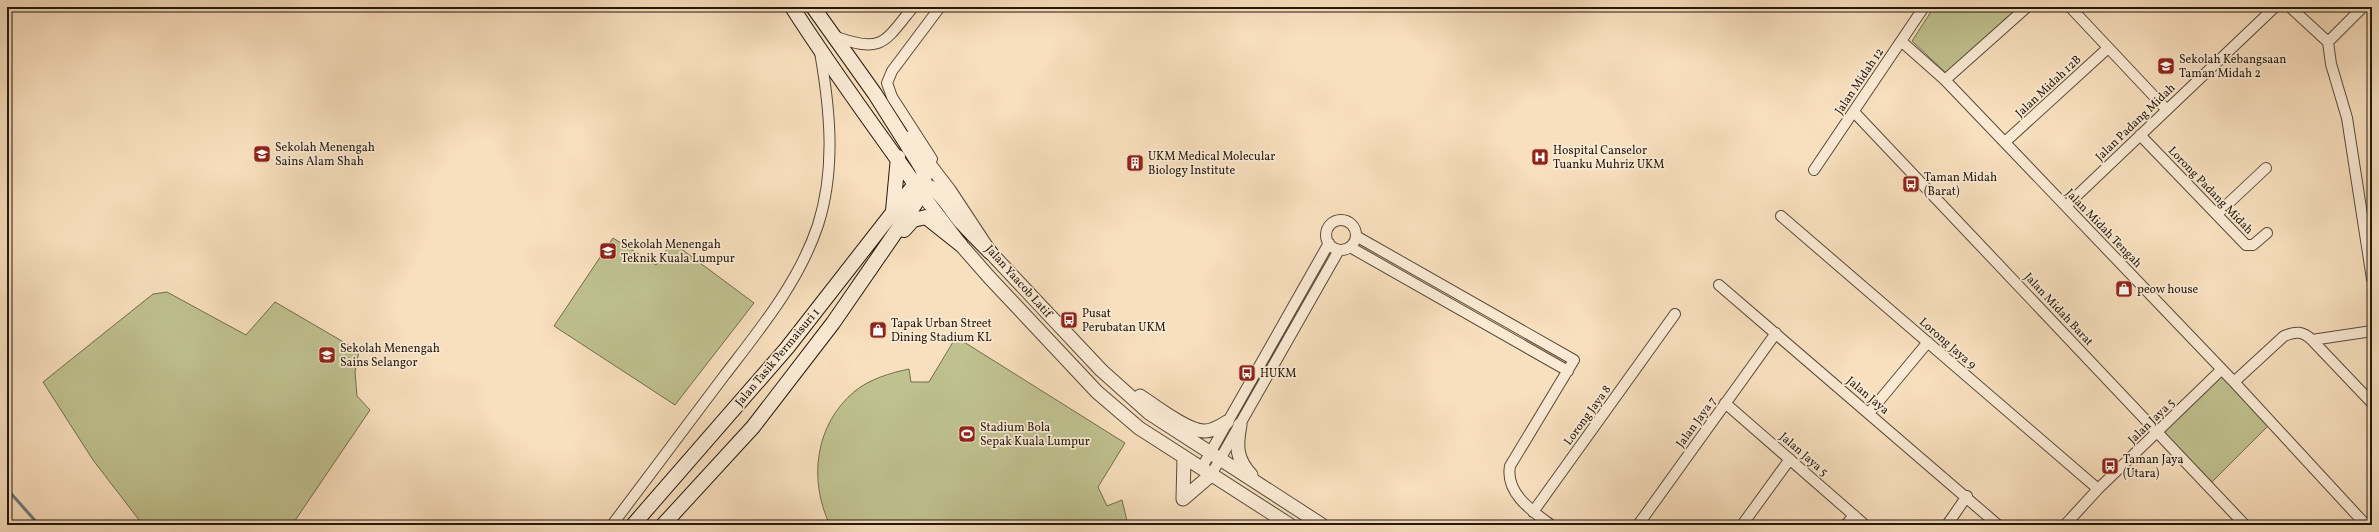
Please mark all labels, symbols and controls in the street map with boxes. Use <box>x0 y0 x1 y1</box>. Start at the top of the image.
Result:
street label: Jalan Midah 12 <box>1832 45 1888 118</box>
street label: Jalan Midah 12B <box>2012 52 2085 121</box>
place label: Sekolah Kebangsaan Taman Midah 2 <box>2179 52 2287 82</box>
school or university icon: Sekolah Kebangsaan Taman Midah 2 <box>2156 56 2176 76</box>
street label: Jalan Padang Midah <box>2092 80 2179 165</box>
place label: Sekolah Menengah Sains Alam Shah <box>275 140 375 170</box>
place label: Hospital Canselor Tuanku Muhriz UKM <box>1553 143 1664 173</box>
street label: Lorong Padang Midah <box>2164 143 2256 238</box>
school or university icon: Sekolah Menengah Sains Alam Shah <box>252 144 272 164</box>
hospital icon: Hospital Canselor Tuanku Muhriz UKM <box>1530 147 1550 167</box>
place label: UKM Medical Molecular Biology Institute <box>1148 149 1275 179</box>
building icon: UKM Medical Molecular Biology Institute <box>1125 153 1145 173</box>
place label: Taman Midah (Barat) <box>1924 170 1997 200</box>
bus stop icon: Taman Midah (Barat) <box>1901 174 1921 194</box>
street label: Jalan Midah Tengah <box>2061 186 2145 272</box>
place label: Sekolah Menengah Teknik Kuala Lumpur <box>621 237 735 267</box>
school or university icon: Sekolah Menengah Teknik Kuala Lumpur <box>598 241 618 261</box>
street label: Jalan Yaacob Latif <box>981 242 1056 323</box>
street label: Jalan Midah Barat <box>2020 270 2096 350</box>
shop icon: peow house <box>2114 279 2134 299</box>
place label: peow house <box>2137 282 2199 298</box>
street label: Jalan Tasik Permaisuri 1 <box>732 305 824 410</box>
place label: Pusat Perubatan UKM <box>1082 306 1166 336</box>
bus stop icon: Pusat Perubatan UKM <box>1059 310 1079 330</box>
street label: Lorong Jaya 9 <box>1915 314 1979 373</box>
place label: Tapak Urban Street Dining Stadium KL <box>891 316 992 346</box>
shop icon: Tapak Urban Street Dining Stadium KL <box>868 320 888 340</box>
place label: Sekolah Menengah Sains Selangor <box>340 341 440 371</box>
school or university icon: Sekolah Menengah Sains Selangor <box>317 345 337 365</box>
bus stop icon: HUKM <box>1237 363 1257 383</box>
place label: HUKM <box>1260 366 1296 382</box>
street label: Jalan Jaya <box>1843 373 1892 418</box>
street label: Lorong Jaya 8 <box>1561 382 1615 449</box>
street label: Jalan Jaya 7 <box>1673 394 1721 451</box>
street label: Jalan Jaya 5 <box>2125 395 2179 448</box>
place label: Stadium Bola Sepak Kuala Lumpur <box>980 420 1090 450</box>
sports icon: Stadium Bola Sepak Kuala Lumpur <box>957 424 977 444</box>
street label: Jalan Jaya 5 <box>1776 429 1831 480</box>
place label: Taman Jaya (Utara) <box>2123 452 2183 482</box>
bus stop icon: Taman Jaya (Utara) <box>2100 456 2120 476</box>

